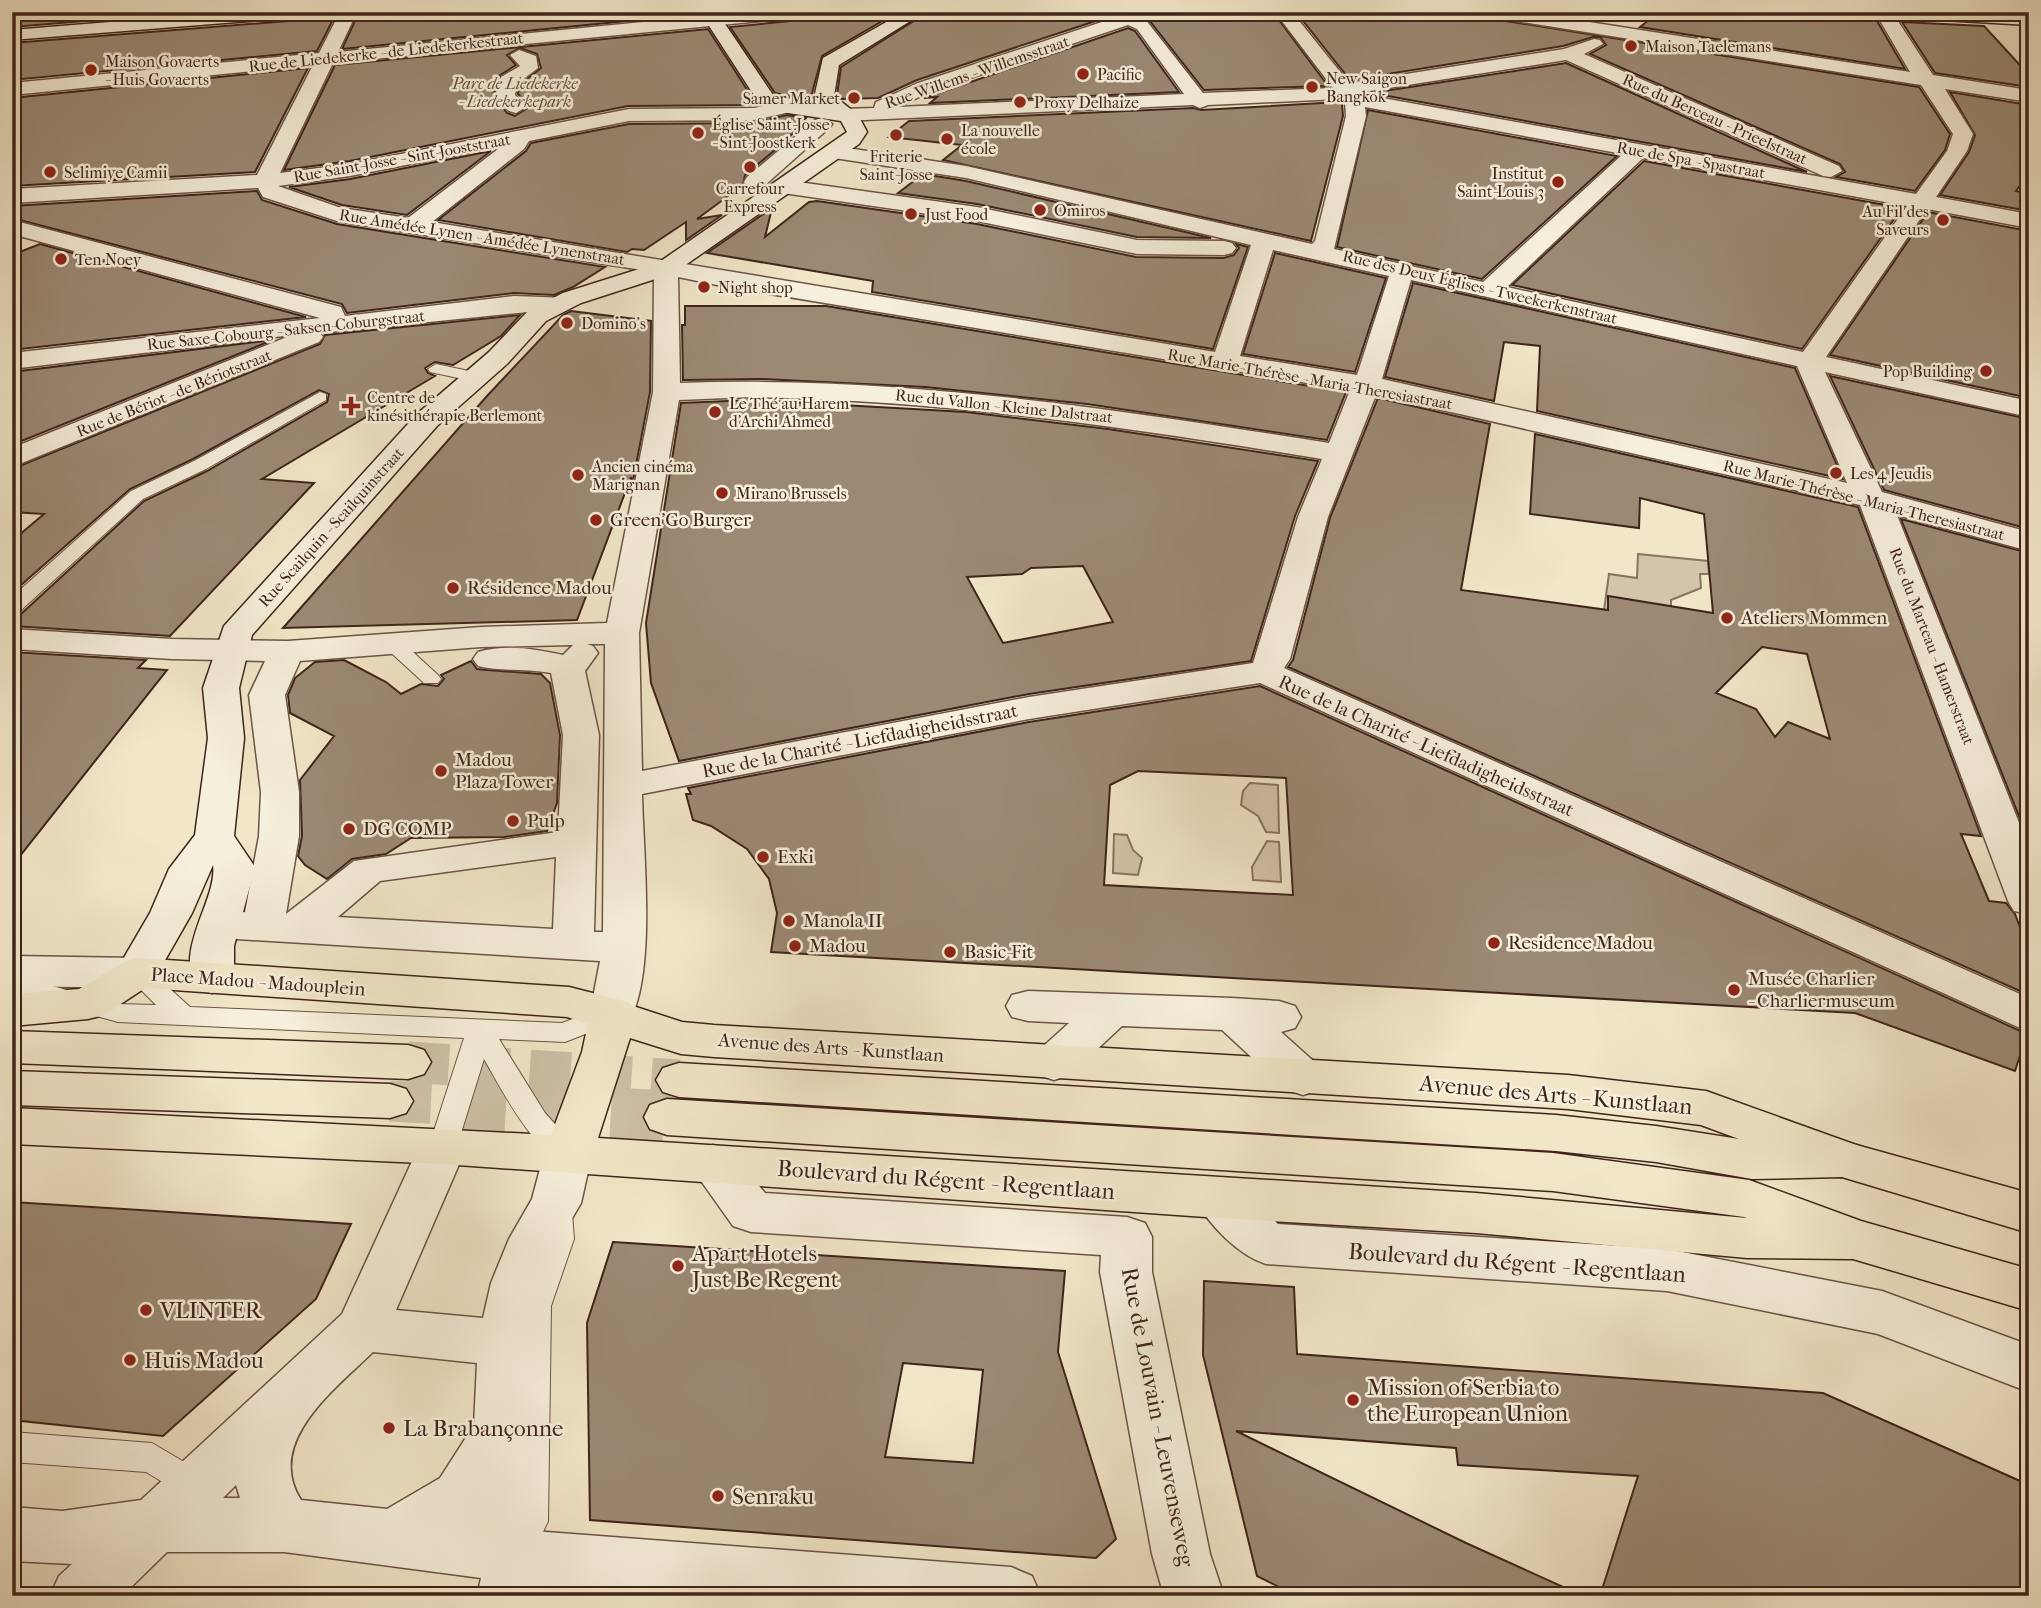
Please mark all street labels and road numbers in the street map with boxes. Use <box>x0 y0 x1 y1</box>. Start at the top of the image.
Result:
street label: Rue de Liedekerke - de Liedekerkestraat <box>248 28 525 76</box>
street label: Rue Willems - Willemsstraat <box>882 31 1072 113</box>
street label: Rue du Berceau - Prieelstraat <box>1620 70 1811 169</box>
street label: Rue Saint-Josse - Sint-Jooststraat <box>292 129 512 186</box>
street label: Rue de Spa - Spastraat <box>1615 138 1767 182</box>
street label: Rue Amédée Lynen - Amédée Lynenstraat <box>338 205 626 269</box>
street label: Rue des Deux Églises - Tweekerkenstraat <box>1341 245 1620 328</box>
street label: Rue Saxe-Cobourg - Saksen-Coburgstraat <box>146 306 426 354</box>
street label: Rue de Bériot - de Bériotstraat <box>74 345 275 441</box>
street label: Rue Marie-Thérèse - Maria-Theresiastraat <box>1166 345 1454 414</box>
street label: Rue du Vallon - Kleine Dalstraat <box>894 385 1114 427</box>
street label: Rue Scailquin - Scailquinstraat <box>254 443 408 611</box>
street label: Rue Marie-Thérèse - Maria-Theresiastraat <box>1721 456 2007 544</box>
street label: Rue du Marteau - Hamerstraat <box>1886 545 1979 748</box>
street label: Rue de la Charité - Liefdadigheidsstraat <box>1275 671 1577 821</box>
street label: Rue de la Charité - Liefdadigheidsstraat <box>700 700 1020 782</box>
street label: Place Madou - Madouplein <box>150 964 366 1000</box>
street label: Avenue des Arts - Kunstlaan <box>716 1029 945 1067</box>
street label: Avenue des Arts - Kunstlaan <box>1417 1070 1694 1120</box>
street label: Boulevard du Régent - Regentlaan <box>776 1155 1116 1205</box>
street label: Boulevard du Régent - Regentlaan <box>1347 1238 1687 1288</box>
street label: Rue de Louvain - Leuvenseweg <box>1116 1265 1200 1570</box>

